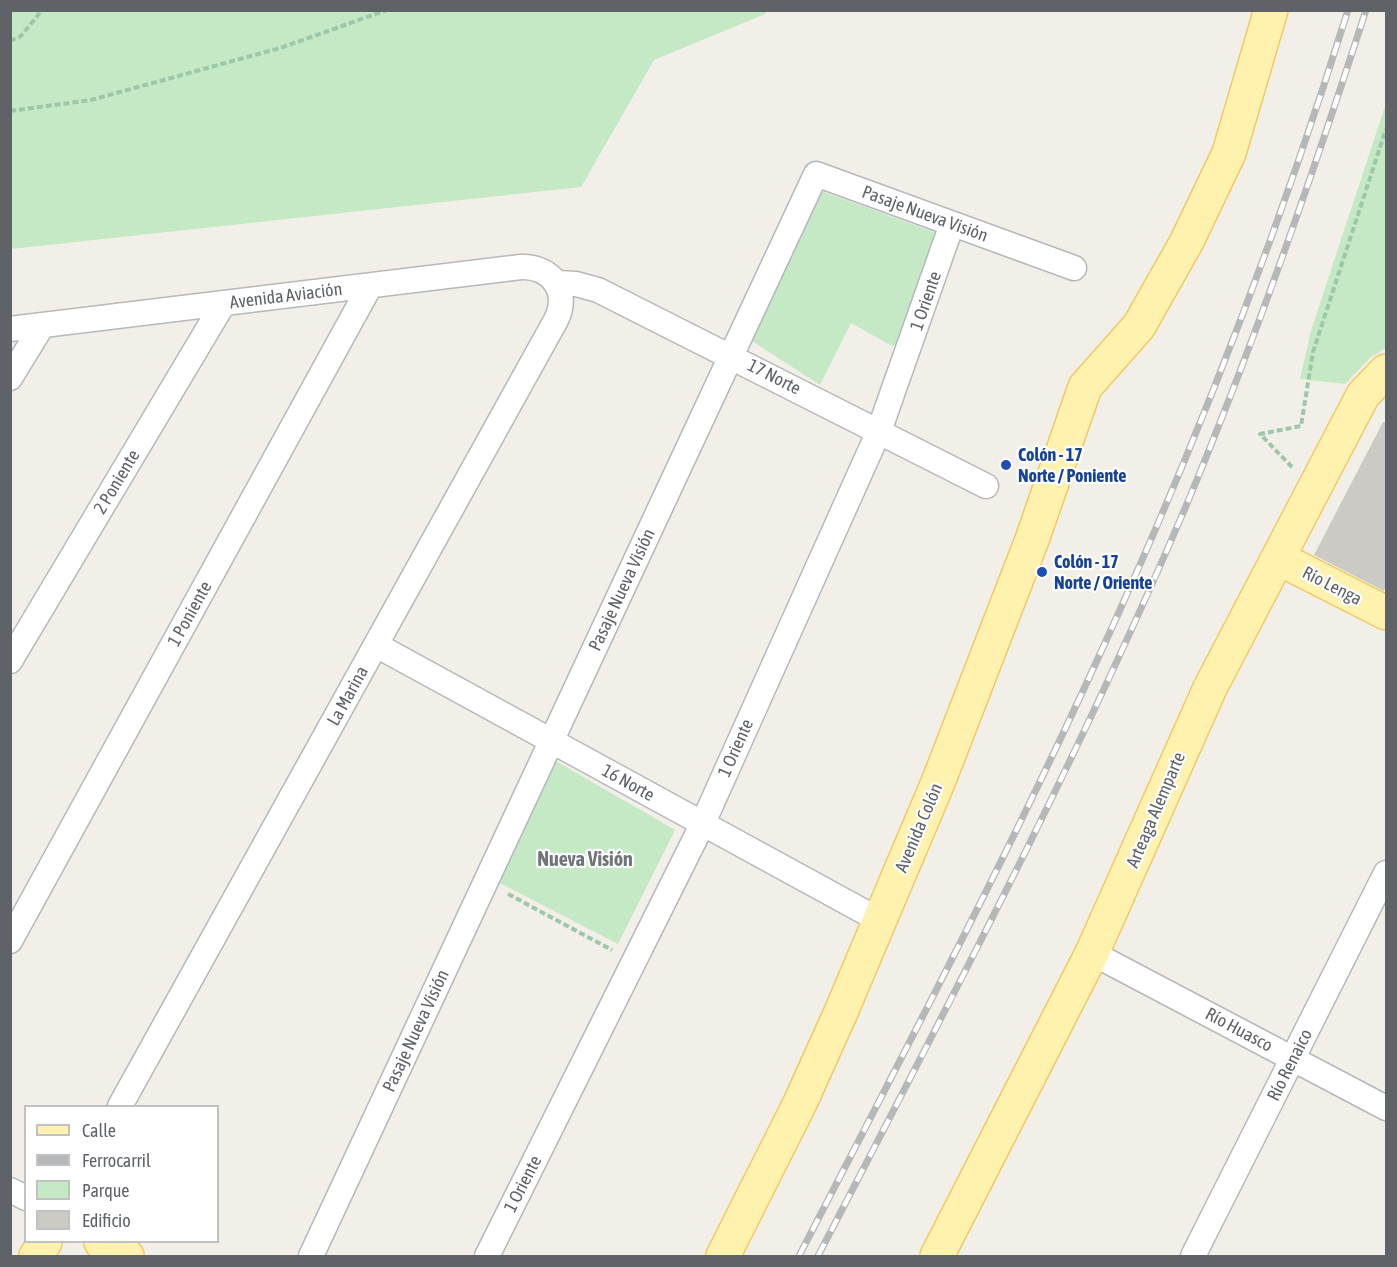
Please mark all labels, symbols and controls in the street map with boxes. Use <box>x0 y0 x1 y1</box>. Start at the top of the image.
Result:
street label: Pasaje Nueva Visión <box>859 181 991 247</box>
street label: 1 Oriente <box>906 269 946 333</box>
street label: Avenida Aviación <box>229 278 343 314</box>
street label: 17 Norte <box>744 354 804 400</box>
place label: Colón - 17 Norte / Poniente <box>1018 444 1126 486</box>
street label: 2 Poniente <box>89 446 145 518</box>
marker: Colón - 17 Norte / Poniente <box>999 458 1013 472</box>
street label: Pasaje Nueva Visión <box>584 525 660 655</box>
place label: Colón - 17 Norte / Oriente <box>1054 551 1152 594</box>
street label: Río Lenga <box>1299 562 1365 610</box>
marker: Colón - 17 Norte / Oriente <box>1035 565 1049 579</box>
street label: 1 Poniente <box>163 578 217 650</box>
street label: La Marina <box>323 662 373 730</box>
street label: 1 Oriente <box>714 716 758 780</box>
street label: Arteaga Alemparte <box>1122 749 1190 871</box>
street label: 16 Norte <box>598 760 658 806</box>
street label: Avenida Colón <box>891 780 947 876</box>
district label: Nueva Visión <box>537 848 633 872</box>
street label: Pasaje Nueva Visión <box>378 966 454 1096</box>
street label: Río Huasco <box>1202 1003 1276 1057</box>
street label: Río Renaico <box>1263 1026 1317 1104</box>
legend <box>24 1105 219 1243</box>
text: Calle <box>82 1120 116 1141</box>
text: Ferrocarril <box>82 1150 151 1171</box>
street label: 1 Oriente <box>500 1152 546 1216</box>
text: Parque <box>82 1180 130 1201</box>
text: Edificio <box>82 1210 131 1231</box>

